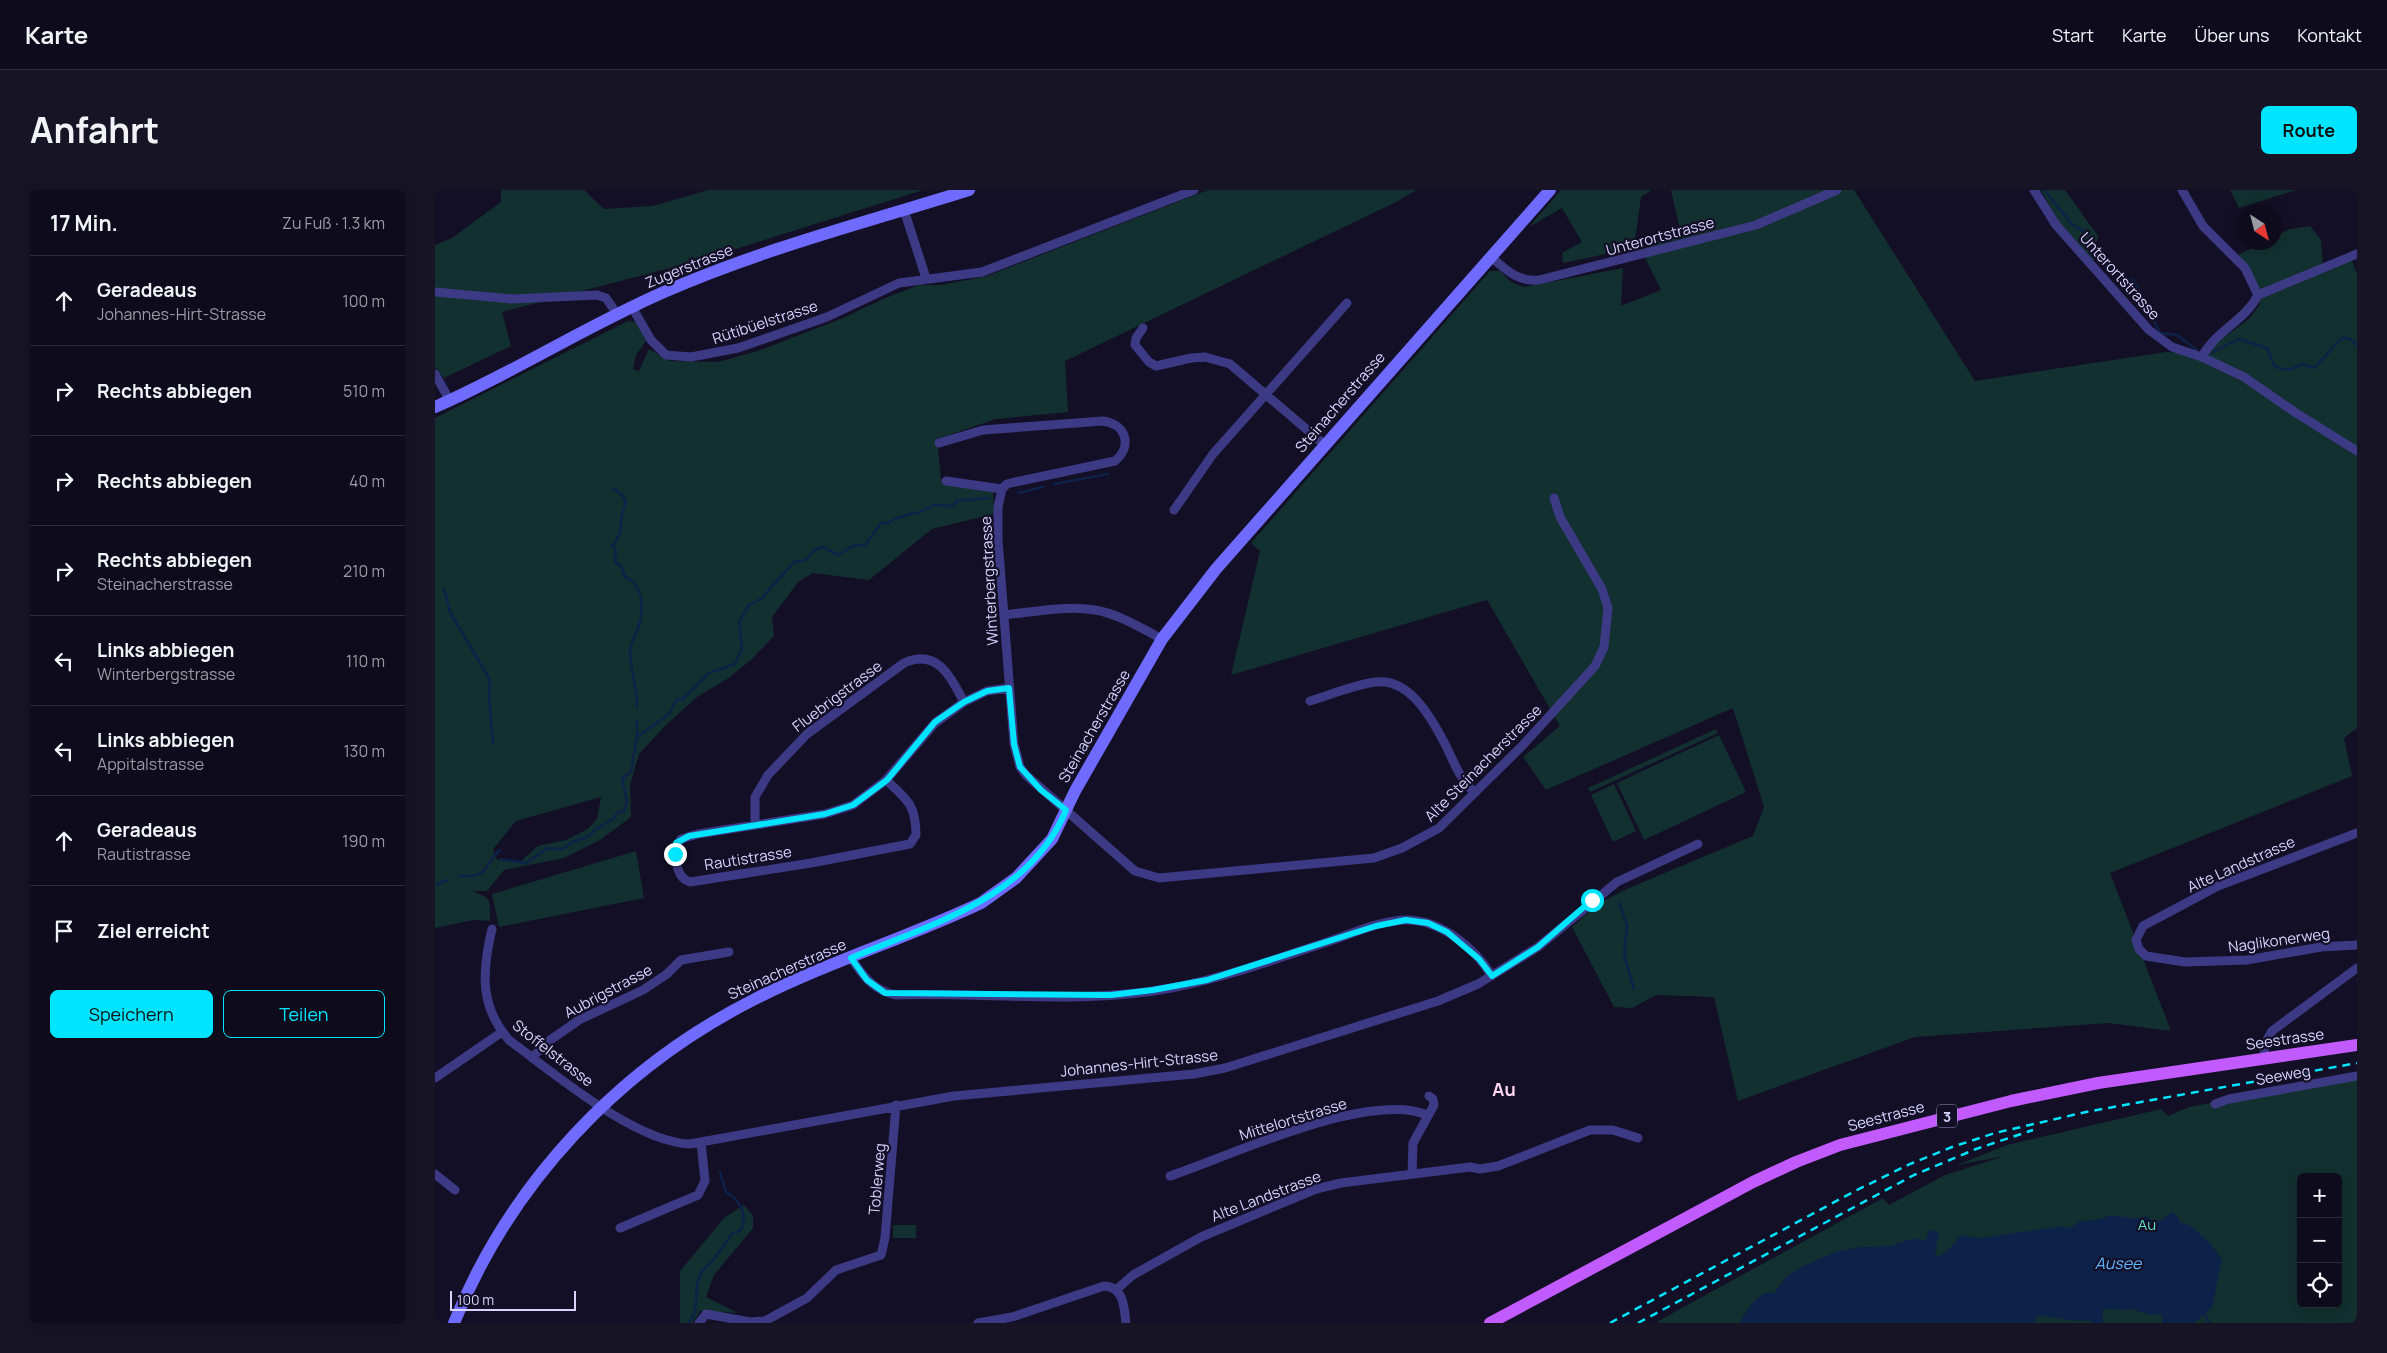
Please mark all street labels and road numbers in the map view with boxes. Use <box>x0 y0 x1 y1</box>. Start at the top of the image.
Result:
street label: Unterortstrasse <box>1604 211 1717 261</box>
street label: Unterortstrasse <box>2075 228 2165 325</box>
street label: Zugerstrasse <box>642 239 736 293</box>
street label: Rütibüelstrasse <box>710 295 821 349</box>
street label: Steinacherstrasse <box>1290 347 1390 457</box>
street label: Winterbergstrasse <box>975 516 1003 646</box>
street label: Fluebrigstrasse <box>788 655 886 737</box>
street label: Steinacherstrasse <box>1053 665 1135 786</box>
street label: Alte Steinacherstrasse <box>1420 700 1546 826</box>
street label: Alte Landstrasse <box>2184 831 2298 897</box>
street label: Rautistrasse <box>703 841 793 875</box>
street label: Naglikonerweg <box>2227 922 2331 958</box>
street label: Steinacherstrasse <box>725 933 850 1005</box>
street label: Aubrigstrasse <box>560 959 656 1023</box>
street label: Stoffelstrasse <box>508 1015 598 1091</box>
street label: Seestrasse <box>2245 1023 2326 1055</box>
street label: Johannes-Hirt-Strasse <box>1059 1044 1219 1082</box>
street label: Seeweg <box>2254 1060 2312 1090</box>
street label: Mittelortstrasse <box>1237 1093 1350 1145</box>
street label: Seestrasse <box>1845 1096 1927 1136</box>
road number: 3 <box>1937 1104 1957 1128</box>
street label: Toblerweg <box>863 1142 891 1216</box>
street label: Alte Landstrasse <box>1208 1165 1324 1227</box>

